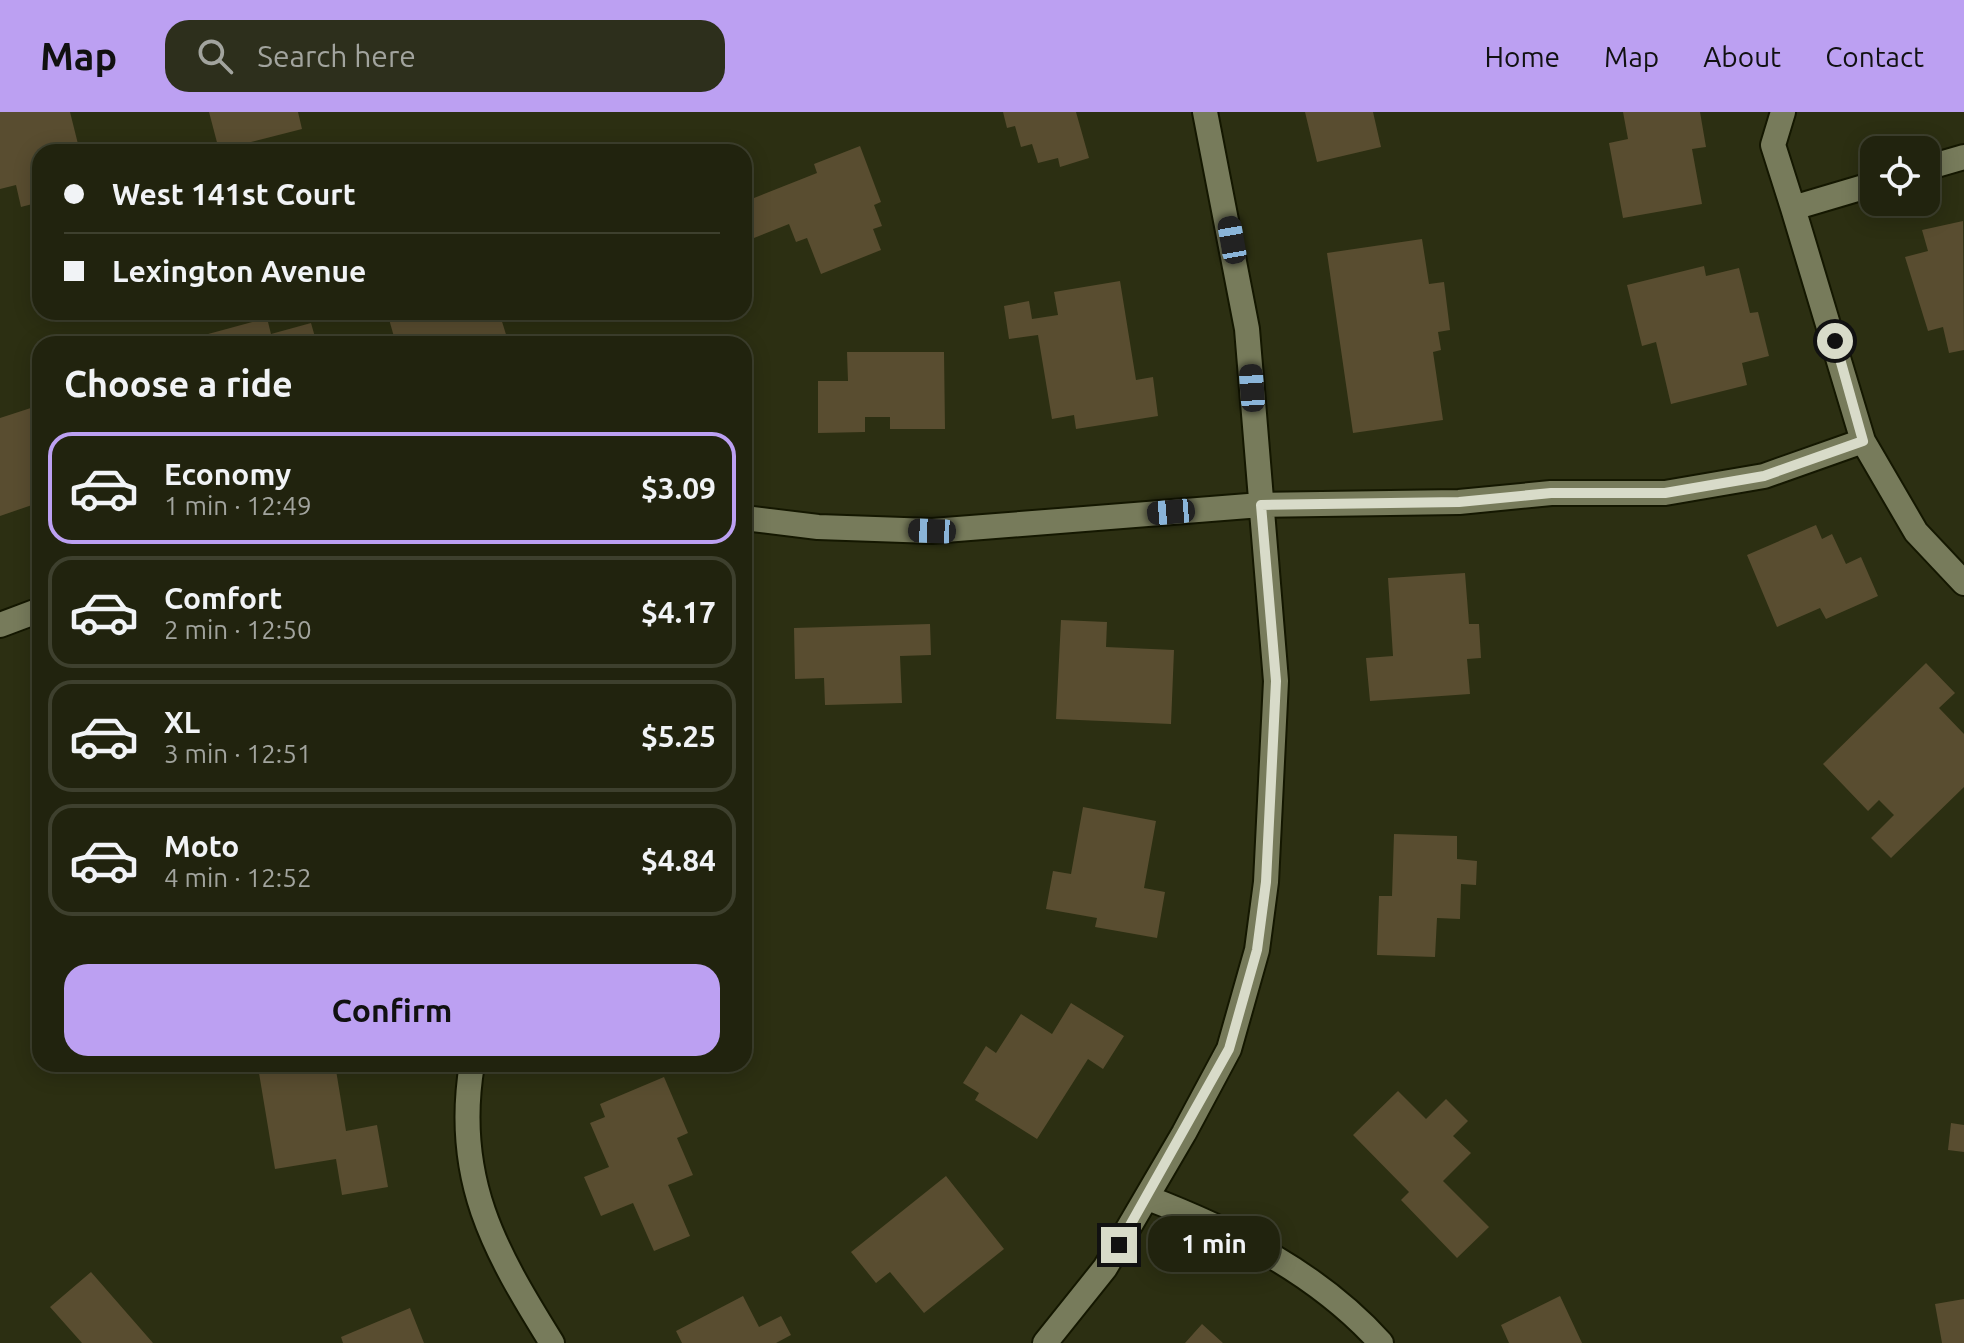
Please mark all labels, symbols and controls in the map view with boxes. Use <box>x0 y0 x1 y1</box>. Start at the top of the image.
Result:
search box <box>165 20 725 92</box>
icon: search <box>193 34 237 78</box>
text: Map <box>40 35 117 77</box>
text: Search here <box>257 39 416 73</box>
text: Home <box>1485 41 1560 72</box>
text: Map <box>1604 41 1659 72</box>
text: About <box>1703 41 1781 72</box>
text: Contact <box>1825 41 1924 72</box>
map controls <box>1860 136 1940 216</box>
button: locate <box>1860 136 1940 216</box>
text: West 141st Court <box>112 177 356 211</box>
car <box>1216 214 1248 266</box>
text: Lexington Avenue <box>112 254 366 288</box>
route start <box>1817 323 1853 359</box>
text: Choose a ride <box>64 363 293 404</box>
car <box>1238 363 1266 413</box>
icon: car <box>68 452 140 524</box>
text: Economy <box>164 457 291 491</box>
text: $3.09 <box>641 471 716 505</box>
text: 1 min · 12:49 <box>164 491 312 520</box>
car <box>1146 498 1196 526</box>
car <box>908 518 956 544</box>
icon: car <box>68 576 140 648</box>
text: Comfort <box>164 581 282 615</box>
text: $4.17 <box>641 595 716 629</box>
text: 2 min · 12:50 <box>164 615 312 644</box>
icon: car <box>68 700 140 772</box>
text: XL <box>164 705 200 739</box>
text: $5.25 <box>641 719 716 753</box>
text: 3 min · 12:51 <box>164 739 312 768</box>
icon: car <box>68 824 140 896</box>
text: Moto <box>164 829 239 863</box>
text: $4.84 <box>641 843 716 877</box>
text: 4 min · 12:52 <box>164 863 312 892</box>
button: Confirm <box>64 964 720 1056</box>
callout: 1 min <box>1147 1217 1279 1273</box>
route end <box>1101 1227 1137 1263</box>
text: 1 min <box>1181 1229 1247 1258</box>

